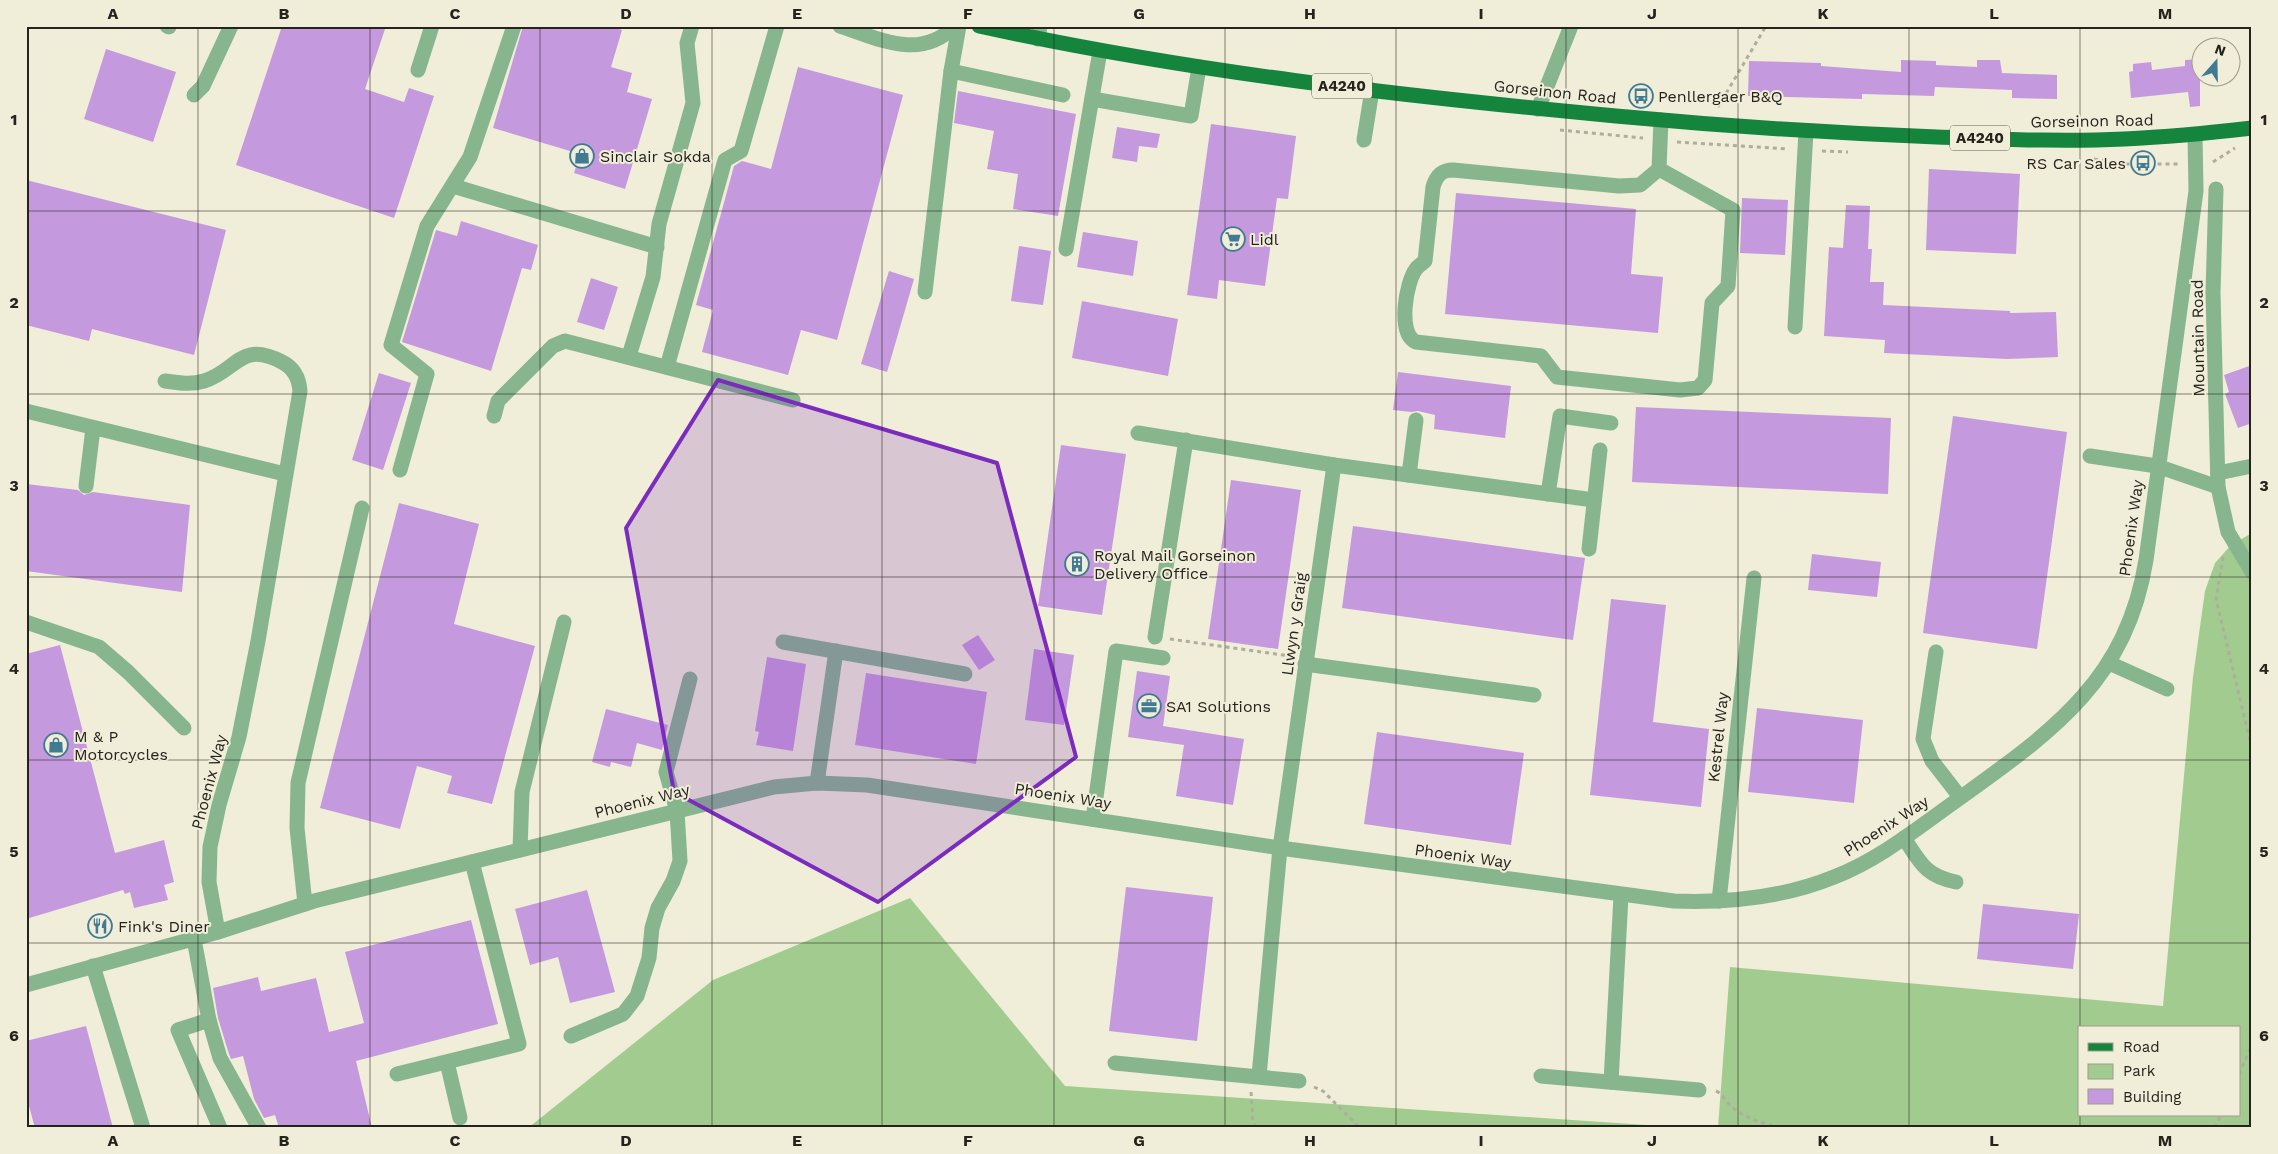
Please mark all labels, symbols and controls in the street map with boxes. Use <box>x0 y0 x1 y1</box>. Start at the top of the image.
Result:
text: A <box>108 4 119 23</box>
text: B <box>279 4 290 23</box>
text: C <box>450 4 461 23</box>
text: D <box>620 4 632 23</box>
text: E <box>792 4 802 23</box>
text: F <box>963 4 973 23</box>
text: G <box>1133 4 1145 23</box>
text: H <box>1304 4 1316 23</box>
text: I <box>1478 4 1484 23</box>
text: J <box>1647 4 1657 23</box>
text: K <box>1817 4 1829 23</box>
text: L <box>1989 4 1999 23</box>
text: M <box>2158 4 2172 23</box>
north arrow <box>2190 38 2240 88</box>
text: N <box>2213 40 2228 59</box>
road number: A4240 <box>1312 74 1372 98</box>
street label: Gorseinon Road <box>1493 76 1617 108</box>
bus stop icon: Penllergaer B&Q <box>1628 83 1654 109</box>
place label: Penllergaer B&Q <box>1658 87 1783 106</box>
text: 1 <box>11 110 17 129</box>
street label: Gorseinon Road <box>2030 110 2154 132</box>
text: 1 <box>2261 110 2267 129</box>
road number: A4240 <box>1950 126 2010 150</box>
shop icon: Sinclair Sokda <box>569 143 595 169</box>
place label: Sinclair Sokda <box>600 147 711 166</box>
bus stop icon: RS Car Sales <box>2130 150 2156 176</box>
place label: RS Car Sales <box>2026 154 2126 173</box>
supermarket icon: Lidl <box>1220 226 1246 252</box>
place label: Lidl <box>1250 230 1279 249</box>
street label: Mountain Road <box>2187 279 2209 397</box>
text: 2 <box>9 293 19 312</box>
text: 2 <box>2259 293 2269 312</box>
text: 3 <box>9 476 19 495</box>
text: 3 <box>2259 476 2269 495</box>
street label: Phoenix Way <box>2115 478 2147 578</box>
place label: Royal Mail Gorseinon Delivery Office <box>1094 546 1256 583</box>
building icon: Royal Mail Gorseinon Delivery Office <box>1064 551 1090 577</box>
street label: Llwyn y Graig <box>1277 571 1311 677</box>
text: 4 <box>9 659 19 678</box>
text: 4 <box>2259 659 2269 678</box>
street label: Kestrel Way <box>1704 690 1732 783</box>
office icon: SA1 Solutions <box>1136 693 1162 719</box>
place label: SA1 Solutions <box>1166 697 1271 716</box>
place label: M & P Motorcycles <box>74 727 168 764</box>
shop icon: M & P Motorcycles <box>43 732 69 758</box>
street label: Phoenix Way <box>187 732 231 832</box>
street label: Phoenix Way <box>1013 779 1113 813</box>
street label: Phoenix Way <box>592 780 692 822</box>
street label: Phoenix Way <box>1840 791 1933 861</box>
street label: Phoenix Way <box>1413 840 1513 872</box>
text: 5 <box>9 842 19 861</box>
text: 5 <box>2259 842 2269 861</box>
restaurant icon: Fink's Diner <box>87 913 113 939</box>
place label: Fink's Diner <box>118 917 210 936</box>
text: 6 <box>9 1026 19 1045</box>
legend <box>2078 1026 2240 1116</box>
text: 6 <box>2259 1026 2269 1045</box>
text: Road <box>2123 1038 2160 1056</box>
text: Park <box>2123 1062 2156 1080</box>
text: Building <box>2123 1088 2181 1106</box>
text: A <box>108 1131 119 1150</box>
text: B <box>279 1131 290 1150</box>
text: C <box>450 1131 461 1150</box>
text: D <box>620 1131 632 1150</box>
text: E <box>792 1131 802 1150</box>
text: F <box>963 1131 973 1150</box>
text: G <box>1133 1131 1145 1150</box>
text: H <box>1304 1131 1316 1150</box>
text: I <box>1478 1131 1484 1150</box>
text: J <box>1647 1131 1657 1150</box>
text: K <box>1817 1131 1829 1150</box>
text: L <box>1989 1131 1999 1150</box>
text: M <box>2158 1131 2172 1150</box>

